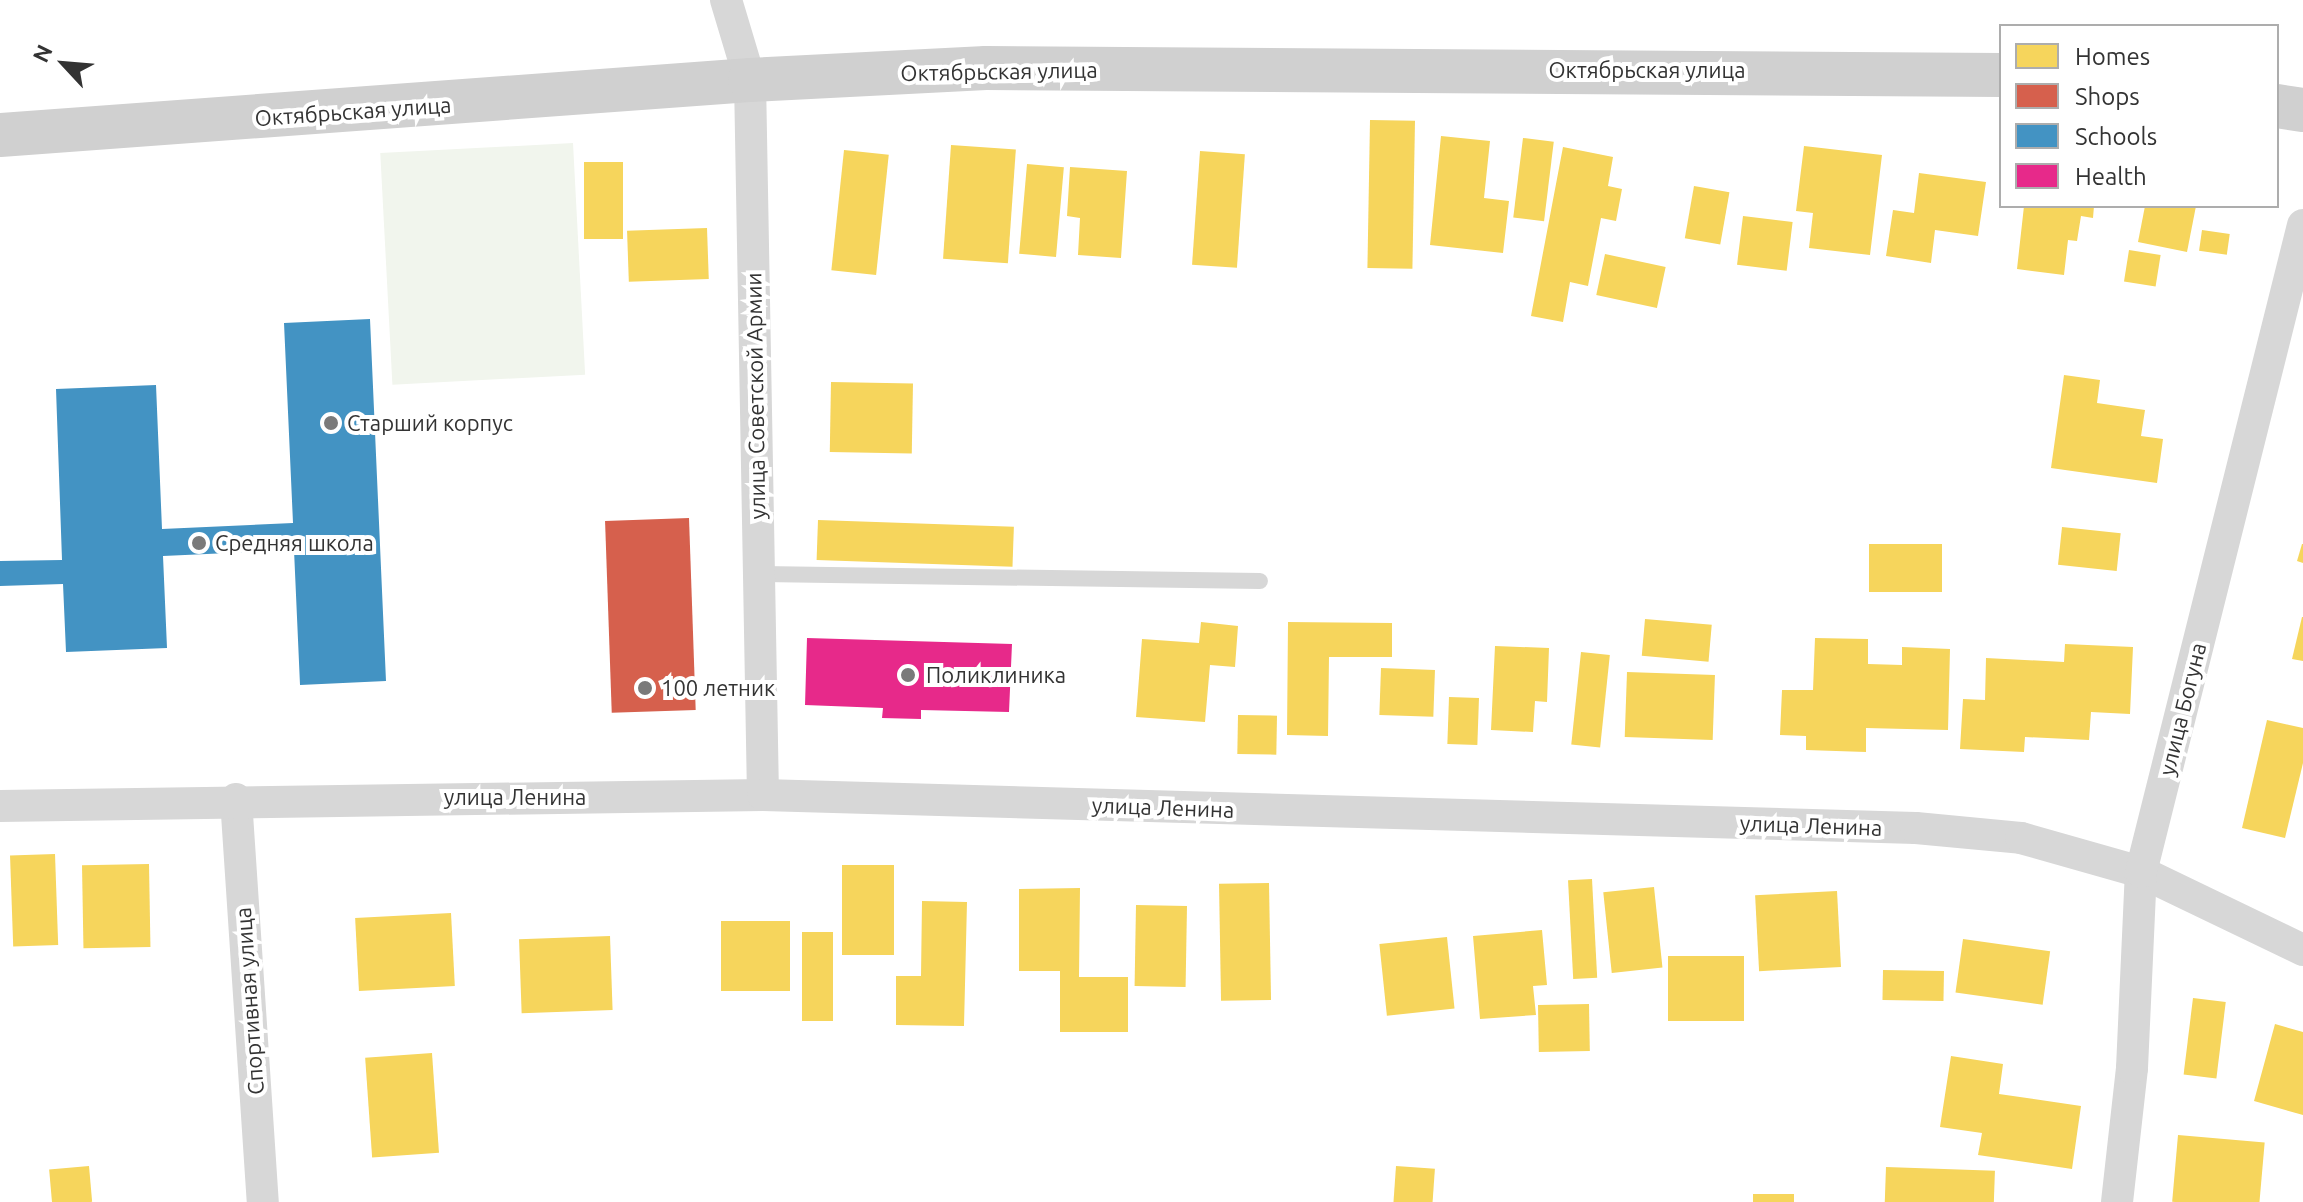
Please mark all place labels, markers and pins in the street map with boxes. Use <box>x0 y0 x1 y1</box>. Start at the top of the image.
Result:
place label: Старший корпус <box>347 410 513 436</box>
marker: Старший корпус <box>322 414 340 432</box>
place label: Средняя школа <box>215 530 374 556</box>
marker: Средняя школа <box>190 534 208 552</box>
place label: Поликлиника <box>926 662 1066 688</box>
marker: Поликлиника <box>897 664 919 686</box>
place label: 100 летник <box>661 675 775 701</box>
marker: 100 летник <box>636 679 654 697</box>

